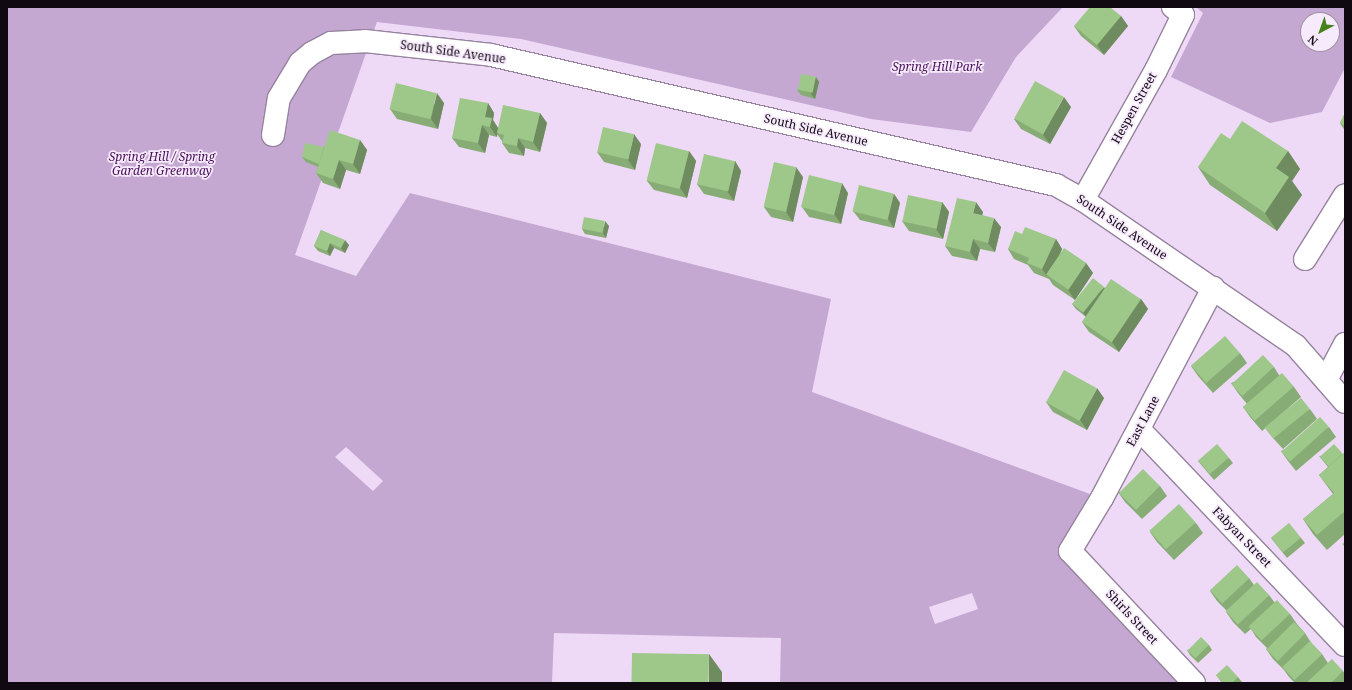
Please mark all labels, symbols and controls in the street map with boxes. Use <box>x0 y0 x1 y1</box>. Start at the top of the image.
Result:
north arrow <box>1300 12 1340 52</box>
text: N <box>1304 32 1321 49</box>
street label: South Side Avenue <box>399 37 507 67</box>
park label: Spring Hill Park <box>892 60 982 74</box>
street label: Hespen Street <box>1108 70 1160 146</box>
street label: South Side Avenue <box>763 111 869 149</box>
park label: Spring Hill / Spring Garden Greenway <box>109 150 215 178</box>
street label: South Side Avenue <box>1074 191 1170 263</box>
street label: East Lane <box>1124 393 1162 449</box>
street label: Fabyan Street <box>1210 504 1274 570</box>
street label: Shirls Street <box>1103 587 1161 647</box>

